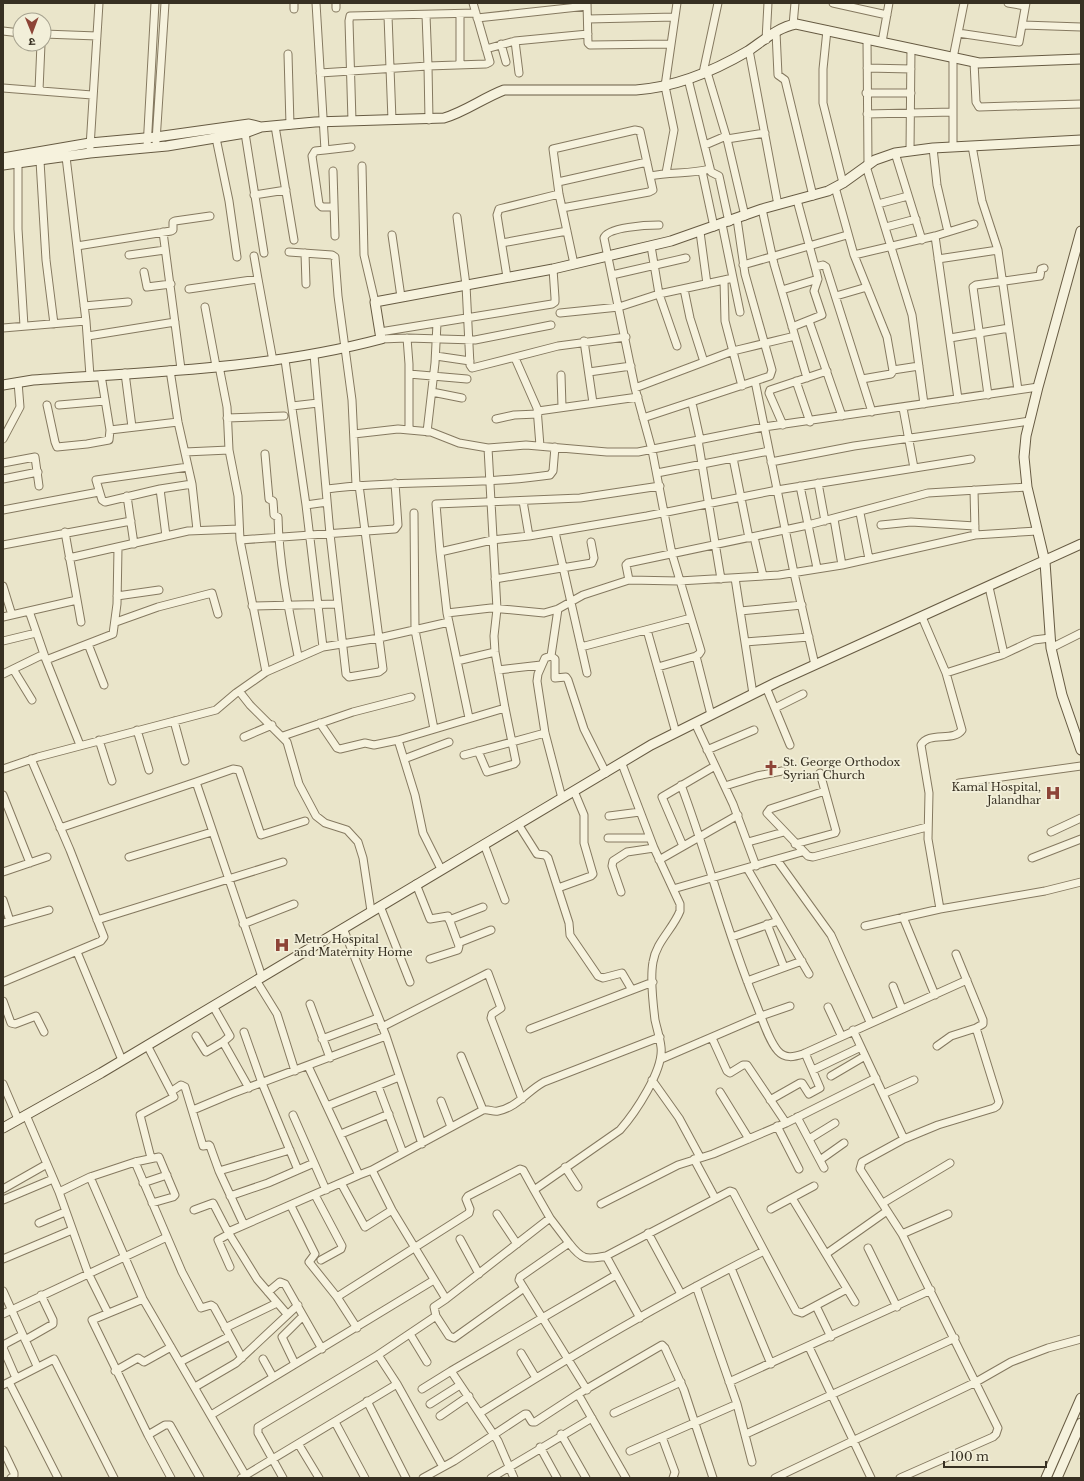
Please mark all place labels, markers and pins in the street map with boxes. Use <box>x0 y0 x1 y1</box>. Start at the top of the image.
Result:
place label: St. George Orthodox Syrian Church <box>783 755 901 782</box>
church icon: St. George Orthodox Syrian Church <box>762 759 780 777</box>
place label: Kamal Hospital, Jalandhar <box>952 780 1042 807</box>
hospital icon: Kamal Hospital, Jalandhar <box>1044 784 1062 802</box>
place label: Metro Hospital and Maternity Home <box>294 932 413 959</box>
hospital icon: Metro Hospital and Maternity Home <box>273 936 291 954</box>

